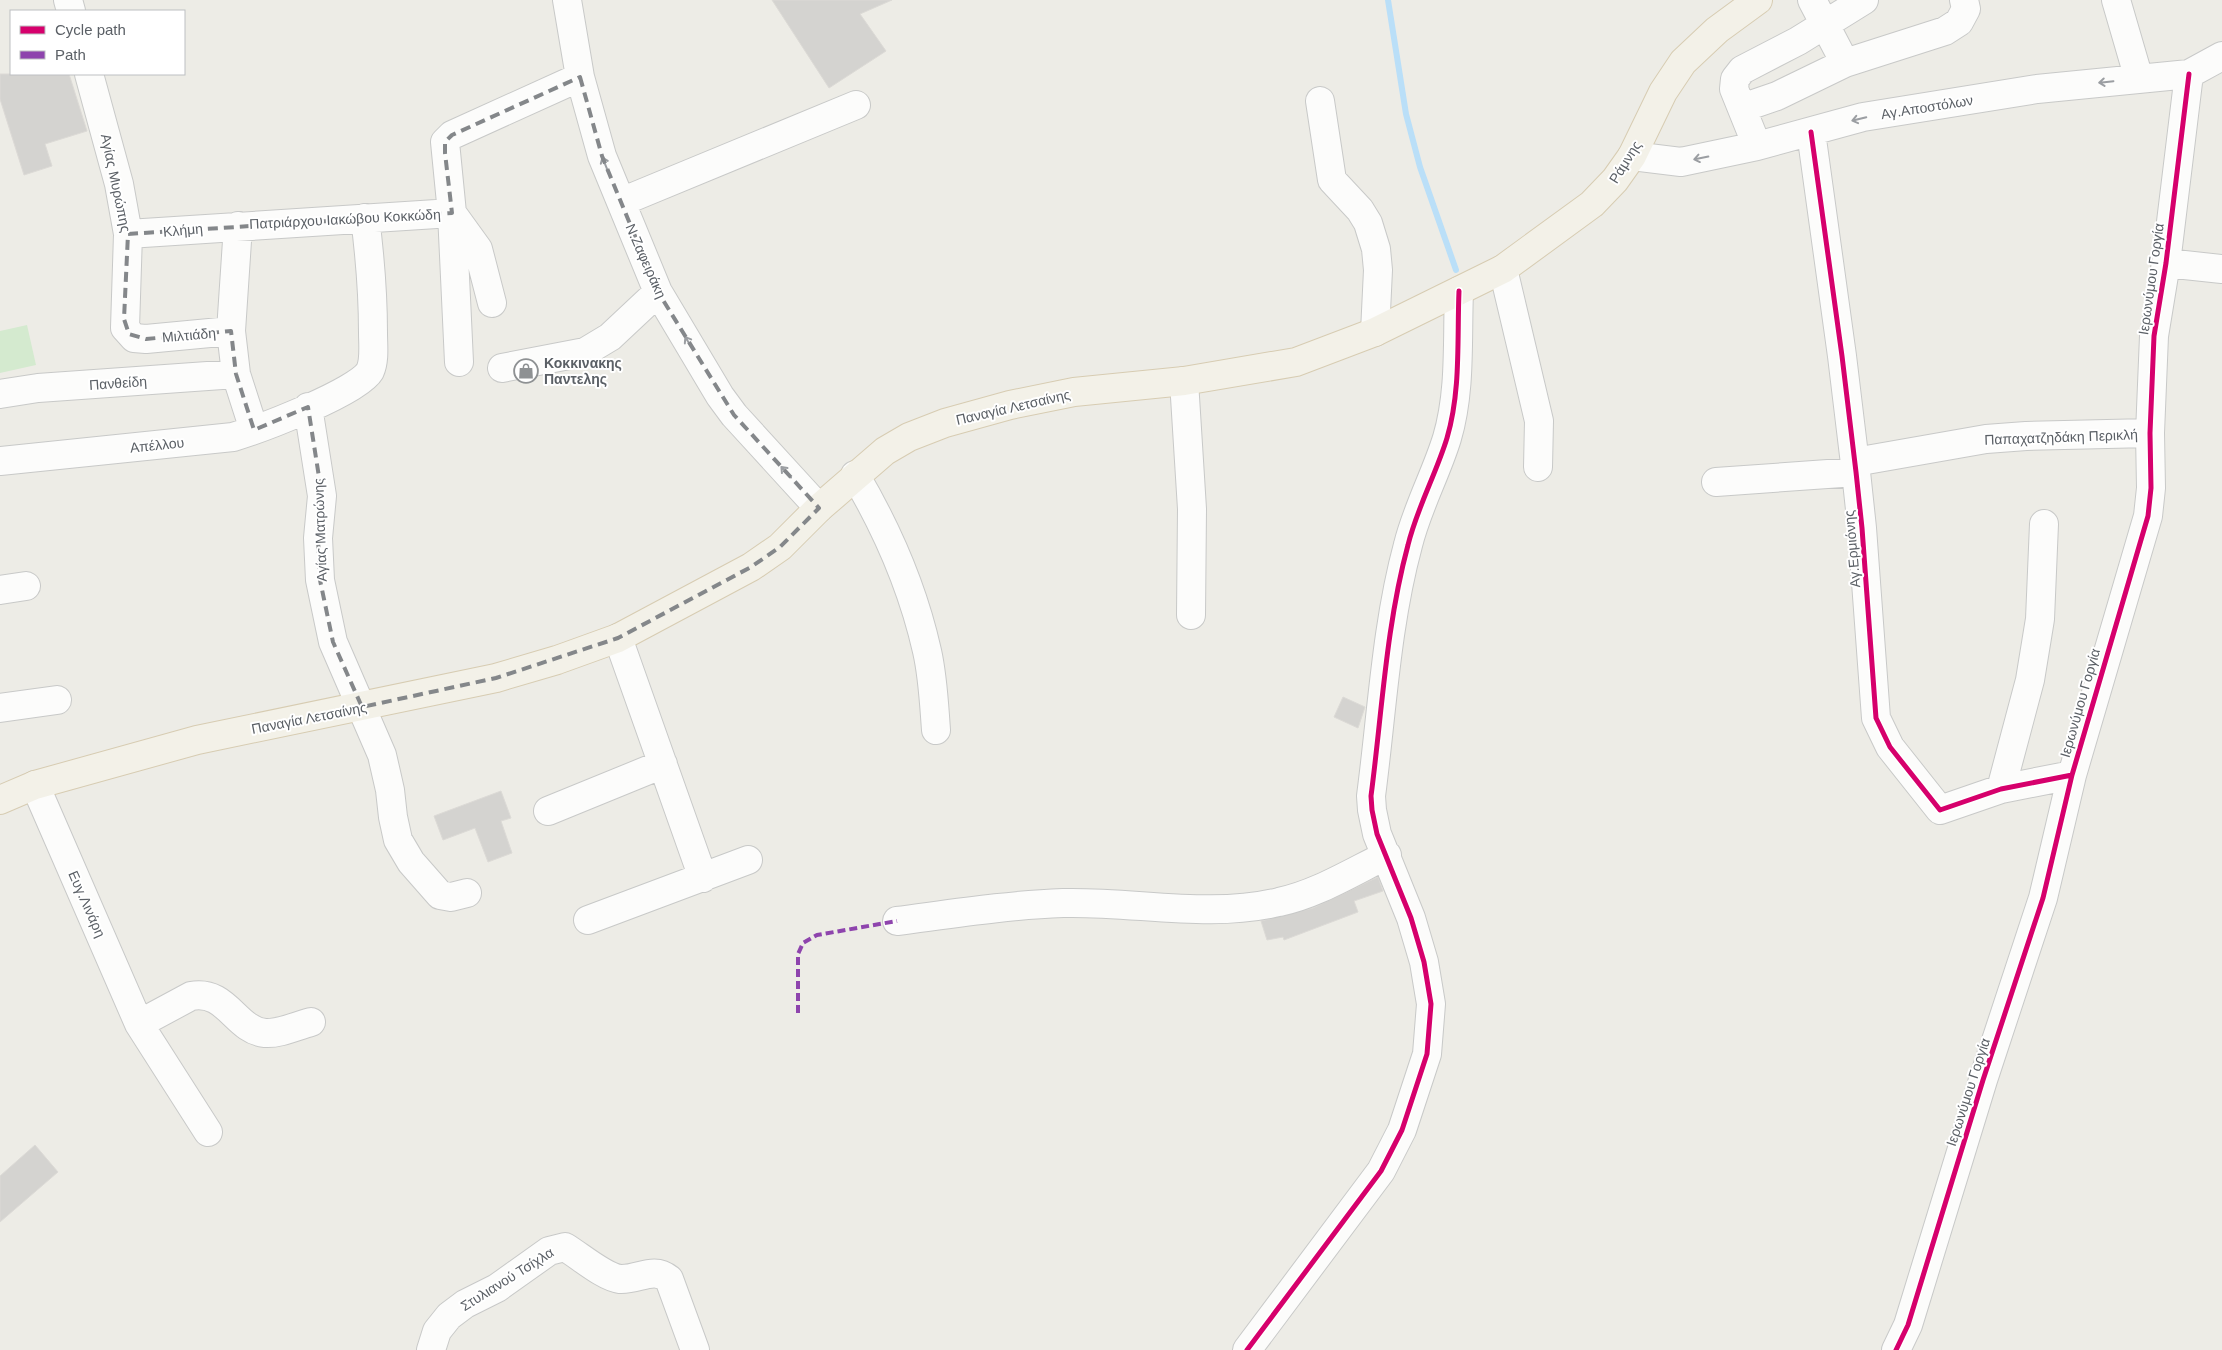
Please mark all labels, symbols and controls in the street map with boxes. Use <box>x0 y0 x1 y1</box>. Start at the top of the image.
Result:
legend <box>10 10 185 75</box>
text: Cycle path <box>55 21 126 38</box>
text: Path <box>55 46 86 63</box>
one-way arrow <box>2098 77 2114 87</box>
street label: Αγ.Αποστόλων <box>1880 92 1974 122</box>
one-way arrow <box>1851 115 1867 124</box>
street label: Αγίας Μυρώπης <box>98 132 134 234</box>
street label: Ράμνης <box>1606 138 1644 186</box>
one-way arrow <box>1693 153 1709 163</box>
one-way arrow <box>600 157 610 172</box>
street label: Πατριάρχου Ιακώβου Κοκκώδη <box>249 206 441 232</box>
street label: Κλήμη <box>162 220 204 240</box>
street label: Ν.Ζαφειράκη <box>622 221 670 301</box>
street label: Ιερωνύμου Γοργία <box>2135 222 2167 336</box>
street label: Μιλτιάδη <box>161 325 217 345</box>
one-way arrow <box>684 336 694 350</box>
place label: Κοκκινακης Παντελης <box>544 355 622 387</box>
shop icon: Κοκκινακης Παντελης <box>513 358 539 384</box>
street label: Πανθείδη <box>89 373 147 393</box>
street label: Παναγία Λετσαίνης <box>954 386 1072 428</box>
street label: Παπαχατζηδάκη Περικλή <box>1984 426 2138 448</box>
street label: Απέλλου <box>129 434 185 456</box>
one-way arrow <box>780 465 792 478</box>
street label: Αγίας Ματρώνης <box>310 478 330 582</box>
street label: Αγ.Ερμιόνης <box>1841 509 1863 588</box>
street label: Ιερωνύμου Γοργία <box>2057 647 2103 759</box>
street label: Παναγία Λετσαίνης <box>250 699 368 737</box>
street label: Ευγ.Λινάρη <box>65 868 109 940</box>
street label: Ιερωνύμου Γοργία <box>1943 1036 1993 1148</box>
street label: Στυλιανού Τσίχλα <box>458 1244 556 1314</box>

